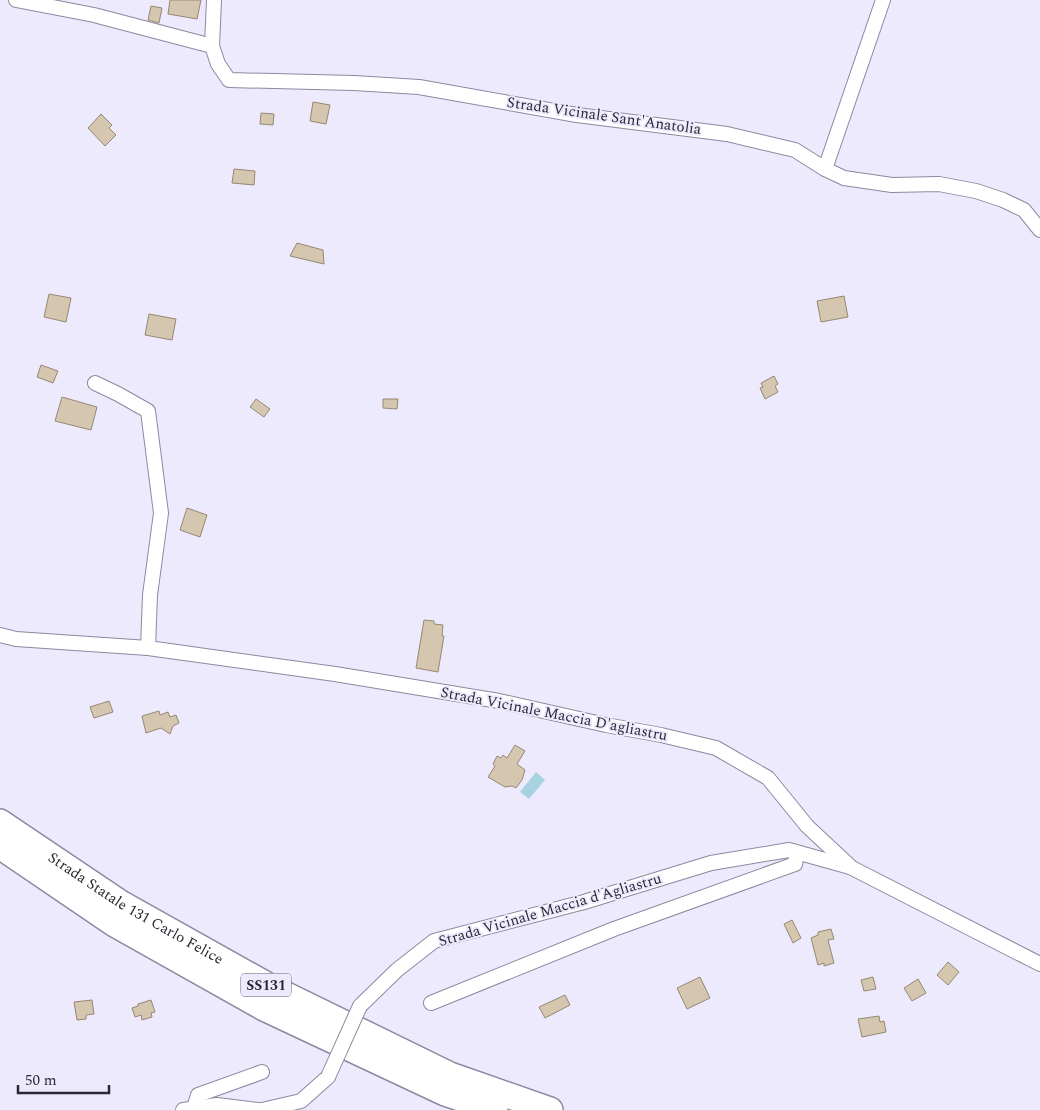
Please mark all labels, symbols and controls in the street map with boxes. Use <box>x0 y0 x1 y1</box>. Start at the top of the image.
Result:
street label: Strada Vicinale Sant'Anatolia <box>505 91 703 141</box>
street label: Strada Vicinale Maccia D'agliastru <box>439 681 669 747</box>
street label: Strada Statale 131 Carlo Felice <box>43 846 228 970</box>
street label: Strada Vicinale Maccia d'Agliastru <box>436 867 664 953</box>
road number: SS131 <box>241 974 291 996</box>
scale bar <box>18 1062 109 1094</box>
text: 50 m <box>25 1069 57 1092</box>

